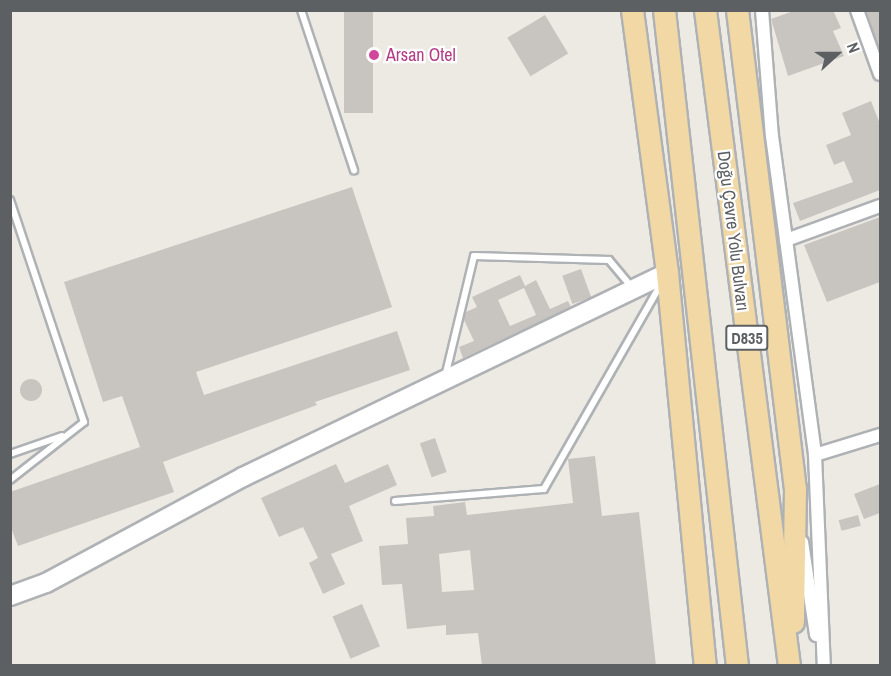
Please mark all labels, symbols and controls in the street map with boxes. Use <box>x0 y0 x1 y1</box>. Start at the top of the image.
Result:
north arrow <box>807 24 867 84</box>
text: N <box>842 39 866 56</box>
place label: Arsan Otel <box>386 44 456 66</box>
marker: Arsan Otel <box>367 48 381 62</box>
street label: Doğu Çevre Yolu Bulvarı <box>712 150 754 312</box>
road number: D835 <box>724 325 770 351</box>

